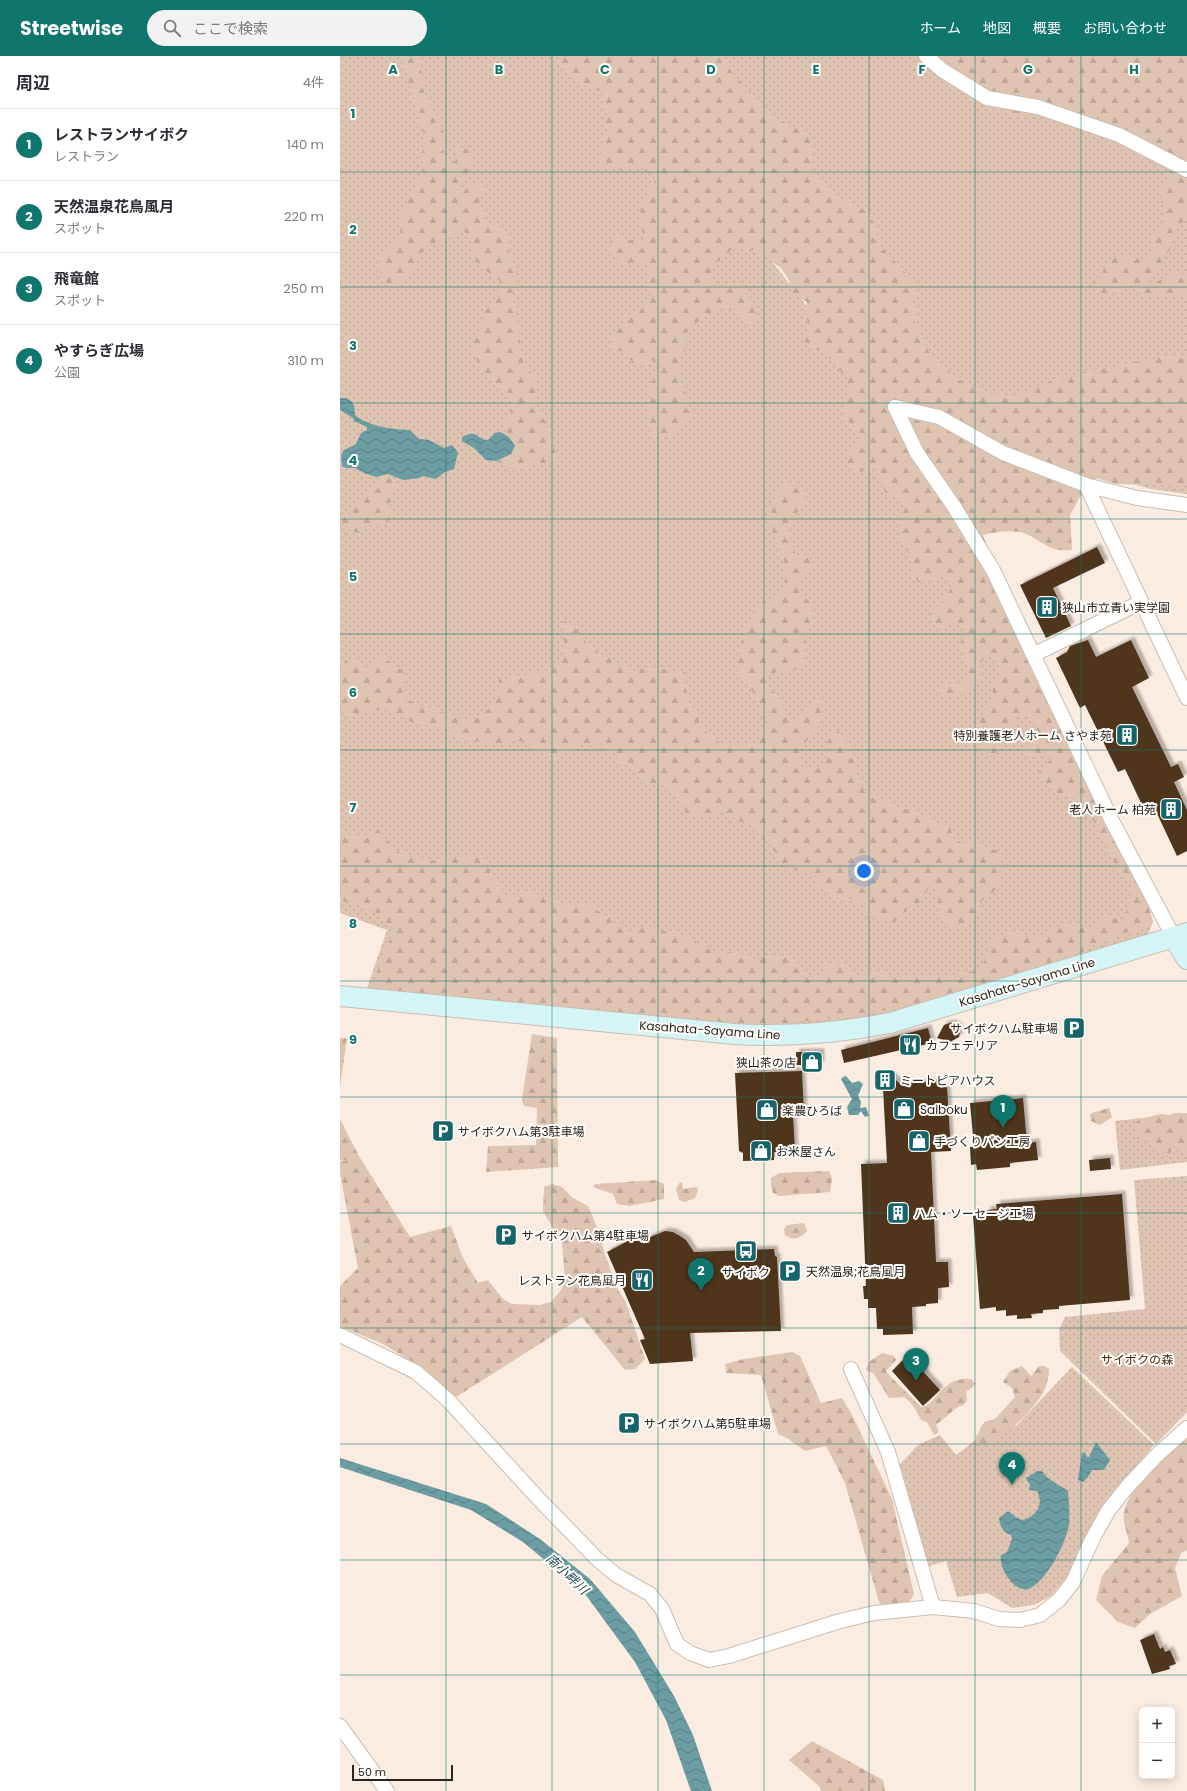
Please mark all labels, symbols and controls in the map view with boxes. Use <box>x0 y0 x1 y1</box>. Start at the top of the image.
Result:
search box <box>147 10 427 46</box>
text: Streetwise <box>20 15 123 42</box>
icon: search <box>161 17 183 39</box>
text: ここで検索 <box>193 18 268 39</box>
text: ホーム <box>919 18 961 38</box>
text: 地図 <box>983 18 1011 38</box>
text: 概要 <box>1033 18 1061 38</box>
text: お問い合わせ <box>1083 18 1167 38</box>
text: A <box>388 60 398 79</box>
text: B <box>495 60 504 79</box>
text: C <box>600 60 610 79</box>
text: D <box>706 60 716 79</box>
text: E <box>812 60 820 79</box>
text: F <box>918 60 926 79</box>
text: G <box>1023 60 1033 79</box>
text: H <box>1129 60 1139 79</box>
text: 周辺 <box>16 71 50 95</box>
text: 4件 <box>303 73 324 92</box>
text: 1 <box>351 104 355 123</box>
text: レストランサイボク <box>54 124 189 145</box>
text: 1 <box>27 135 31 154</box>
text: 140 m <box>287 135 324 154</box>
text: レストラン <box>54 147 119 166</box>
text: 天然温泉花鳥風月 <box>54 196 174 217</box>
text: 2 <box>25 207 33 226</box>
text: 220 m <box>284 207 324 226</box>
text: スポット <box>54 219 106 238</box>
text: 2 <box>349 220 357 239</box>
text: 飛竜館 <box>54 268 99 289</box>
text: 3 <box>25 279 33 298</box>
text: 250 m <box>283 279 324 298</box>
text: スポット <box>54 291 106 310</box>
text: 3 <box>349 336 357 355</box>
text: やすらぎ広場 <box>54 340 144 361</box>
text: 4 <box>25 351 33 370</box>
text: 310 m <box>287 351 324 370</box>
text: 公園 <box>54 363 80 382</box>
text: 4 <box>349 451 358 470</box>
text: 5 <box>349 567 357 586</box>
building icon: 狭山市立青い実学園 <box>1034 594 1060 620</box>
place label: 狭山市立青い実学園 <box>1062 599 1170 616</box>
text: 6 <box>349 683 357 702</box>
building icon: 特別養護老人ホーム さやま苑 <box>1114 722 1140 748</box>
place label: 特別養護老人ホーム さやま苑 <box>953 727 1112 744</box>
building icon: 老人ホーム 柏苑 <box>1158 796 1184 822</box>
text: 7 <box>350 798 357 817</box>
place label: 老人ホーム 柏苑 <box>1069 801 1156 818</box>
your location <box>854 861 874 881</box>
text: 8 <box>349 914 357 933</box>
street label: Kasahata-Sayama Line <box>957 953 1097 1011</box>
parking icon: サイボクハム駐車場 <box>1061 1015 1087 1041</box>
street label: Kasahata-Sayama Line <box>639 1017 781 1043</box>
place label: サイボクハム駐車場 <box>951 1020 1058 1037</box>
text: 9 <box>349 1030 357 1049</box>
restaurant icon: カフェテリア <box>897 1032 923 1058</box>
place label: カフェテリア <box>926 1037 998 1054</box>
shop icon: 狭山茶の店 <box>799 1049 825 1075</box>
place label: 狭山茶の店 <box>736 1054 796 1071</box>
building icon: ミートピアハウス <box>872 1067 898 1093</box>
place label: ミートピアハウス <box>900 1072 996 1089</box>
pin: 1 <box>990 1095 1016 1128</box>
shop icon: Saiboku <box>891 1096 917 1122</box>
shop icon: 楽農ひろば <box>754 1097 780 1123</box>
place label: Saiboku <box>920 1101 968 1118</box>
place label: 楽農ひろば <box>782 1102 842 1119</box>
parking icon: サイボクハム第3駐車場 <box>430 1118 456 1144</box>
place label: サイボクハム第3駐車場 <box>458 1123 584 1140</box>
shop icon: 手づくりパン工房 <box>906 1128 932 1154</box>
place label: 手づくりパン工房 <box>934 1133 1031 1150</box>
shop icon: お米屋さん <box>748 1138 774 1164</box>
place label: お米屋さん <box>776 1143 836 1160</box>
building icon: ハム・ソーセージ工場 <box>885 1200 911 1226</box>
place label: ハム・ソーセージ工場 <box>914 1205 1034 1222</box>
parking icon: サイボクハム第4駐車場 <box>493 1222 519 1248</box>
place label: サイボクハム第4駐車場 <box>522 1227 649 1244</box>
bus stop icon: サイボク <box>733 1238 759 1264</box>
pin: 2 <box>688 1258 714 1291</box>
parking icon: 天然温泉;花鳥風月 <box>777 1258 803 1284</box>
place label: 天然温泉;花鳥風月 <box>806 1263 905 1280</box>
place label: サイボク <box>722 1264 770 1281</box>
restaurant icon: レストラン花鳥風月 <box>629 1267 655 1293</box>
place label: レストラン花鳥風月 <box>518 1272 626 1289</box>
pin: 3 <box>903 1348 929 1381</box>
park label: サイボクの森 <box>1101 1351 1173 1368</box>
parking icon: サイボクハム第5駐車場 <box>616 1410 642 1436</box>
place label: サイボクハム第5駐車場 <box>644 1415 771 1432</box>
pin: 4 <box>999 1452 1025 1485</box>
water label: 南小畔川 <box>542 1549 594 1600</box>
map controls <box>1139 1707 1175 1779</box>
button: + <box>1139 1707 1175 1743</box>
button: − <box>1139 1743 1175 1779</box>
scale bar <box>352 1763 453 1782</box>
text: 50 m <box>358 1764 386 1780</box>

